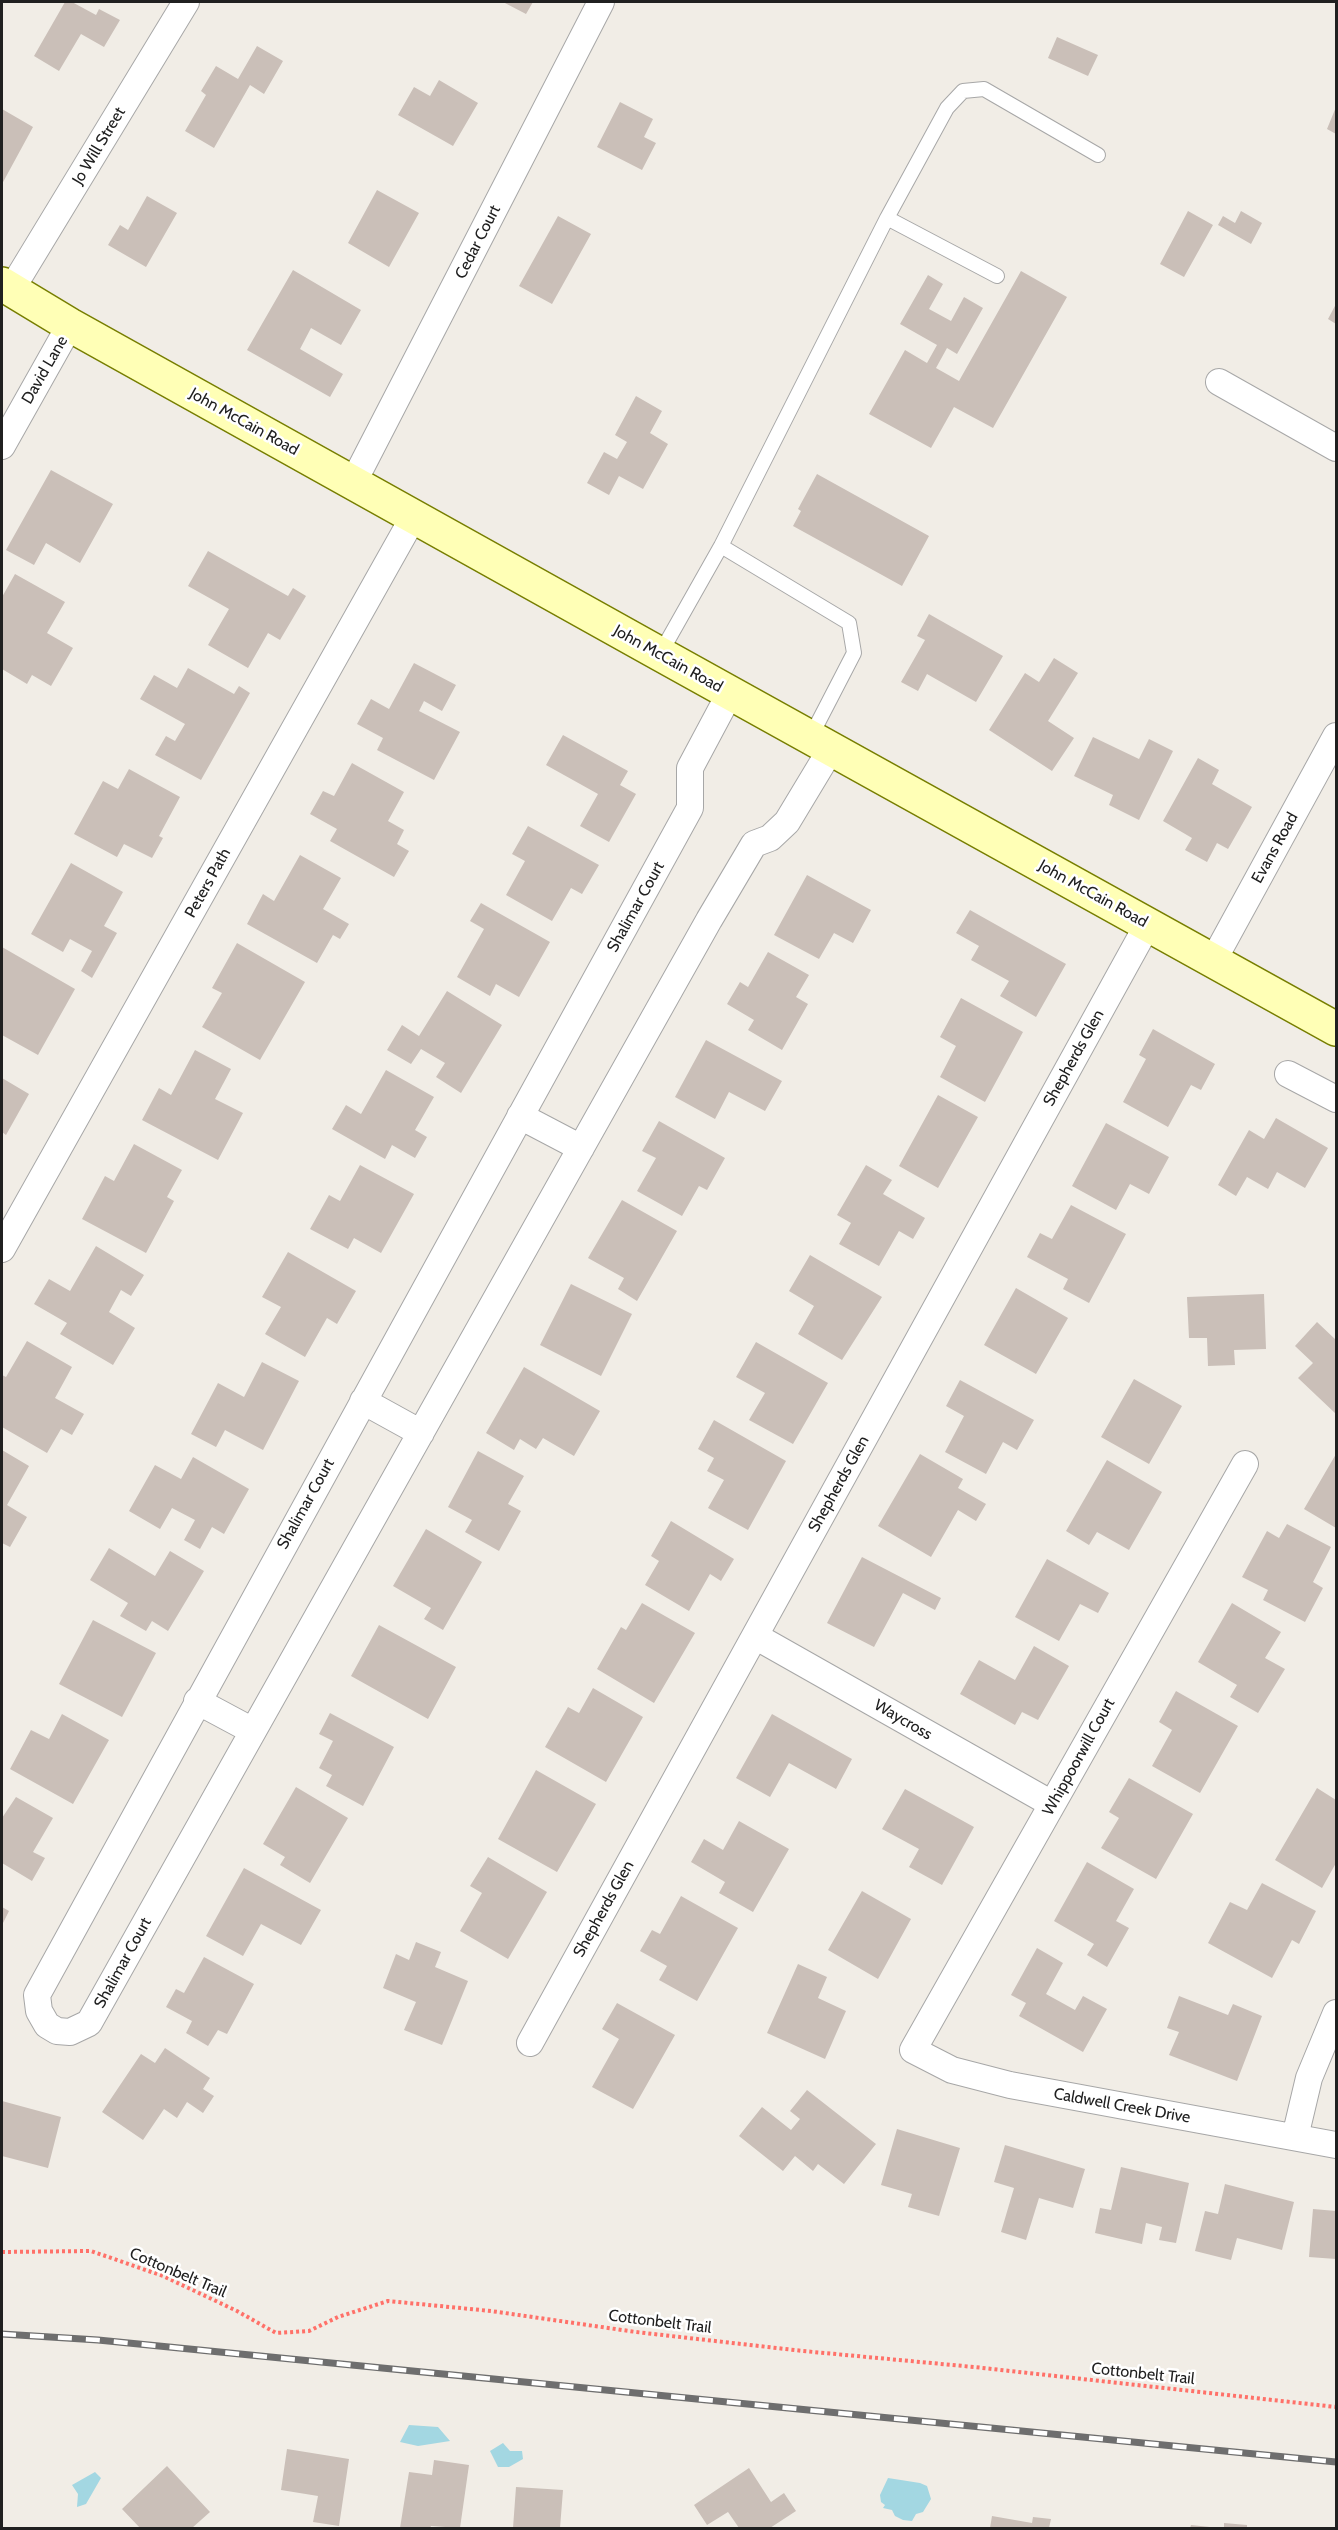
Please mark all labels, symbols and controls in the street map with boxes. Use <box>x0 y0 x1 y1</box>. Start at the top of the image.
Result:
street label: Jo Will Street <box>68 104 130 188</box>
street label: Cedar Court <box>451 202 505 282</box>
street label: David Lane <box>18 333 72 407</box>
street label: John McCain Road <box>186 384 302 460</box>
street label: John McCain Road <box>610 621 726 697</box>
street label: Evans Road <box>1248 809 1302 887</box>
street label: Peters Path <box>181 845 235 921</box>
street label: John McCain Road <box>1035 856 1151 932</box>
street label: Shalimar Court <box>603 858 669 956</box>
street label: Shepherds Glen <box>1040 1006 1108 1110</box>
street label: Shepherds Glen <box>805 1432 873 1536</box>
street label: Shalimar Court <box>273 1455 339 1553</box>
street label: Whippoorwill Court <box>1039 1695 1119 1819</box>
street label: Waycross <box>871 1696 935 1744</box>
street label: Shepherds Glen <box>570 1857 638 1961</box>
street label: Shalimar Court <box>90 1914 156 2012</box>
street label: Caldwell Creek Drive <box>1052 2085 1192 2127</box>
street label: Cottonbelt Trail <box>127 2244 229 2302</box>
street label: Cottonbelt Trail <box>607 2306 713 2338</box>
street label: Cottonbelt Trail <box>1091 2359 1195 2389</box>

